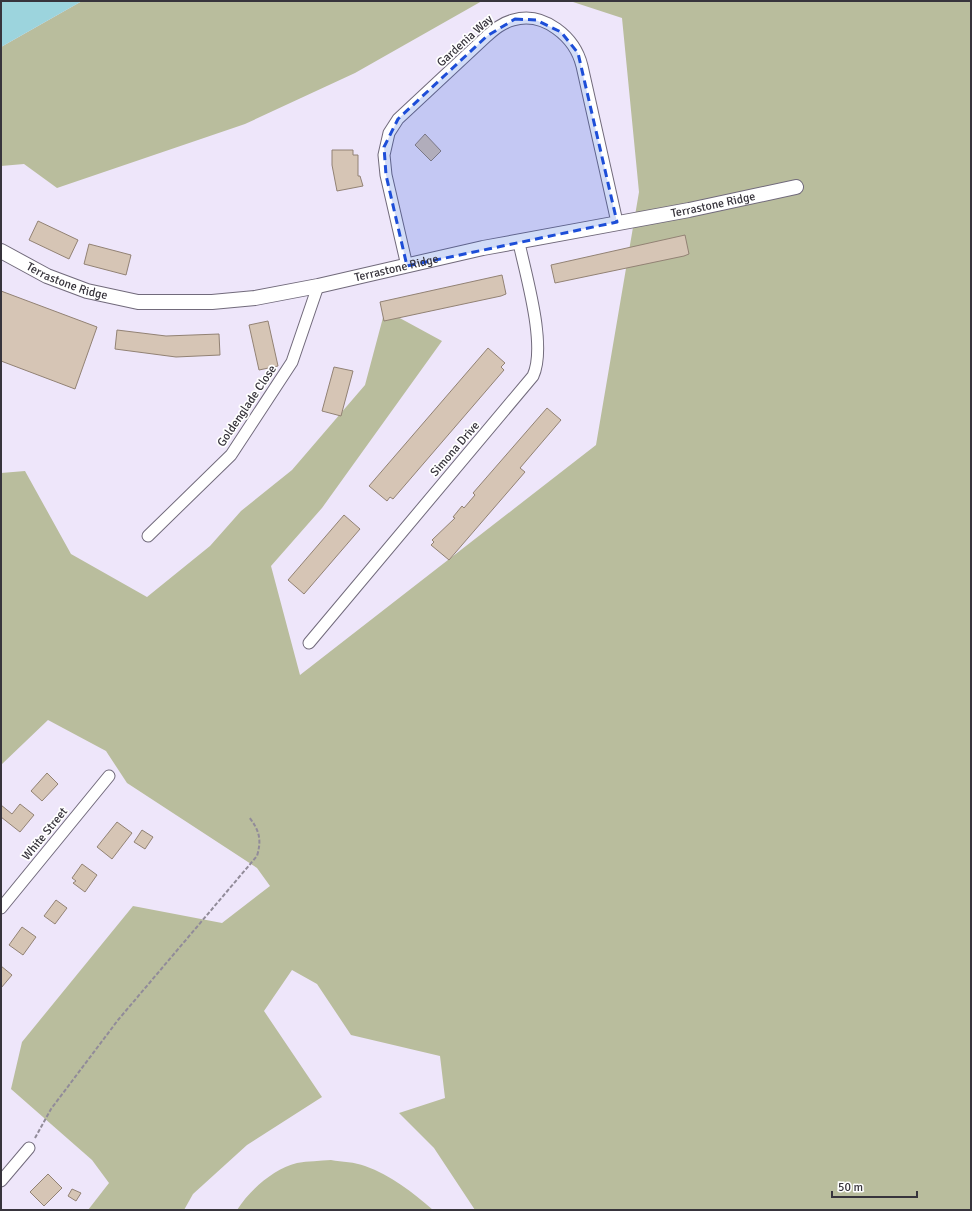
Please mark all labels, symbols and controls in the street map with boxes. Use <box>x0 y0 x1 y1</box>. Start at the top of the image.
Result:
street label: Gardenia Way <box>434 12 496 70</box>
street label: Terrastone Ridge <box>670 188 757 221</box>
street label: Terrastone Ridge <box>353 251 440 285</box>
street label: Terrastone Ridge <box>24 259 109 303</box>
street label: Goldenglade Close <box>214 362 280 450</box>
street label: Simona Drive <box>427 418 483 480</box>
street label: White Street <box>19 804 71 864</box>
scale bar <box>832 1173 917 1199</box>
text: 50 m <box>838 1180 863 1195</box>

